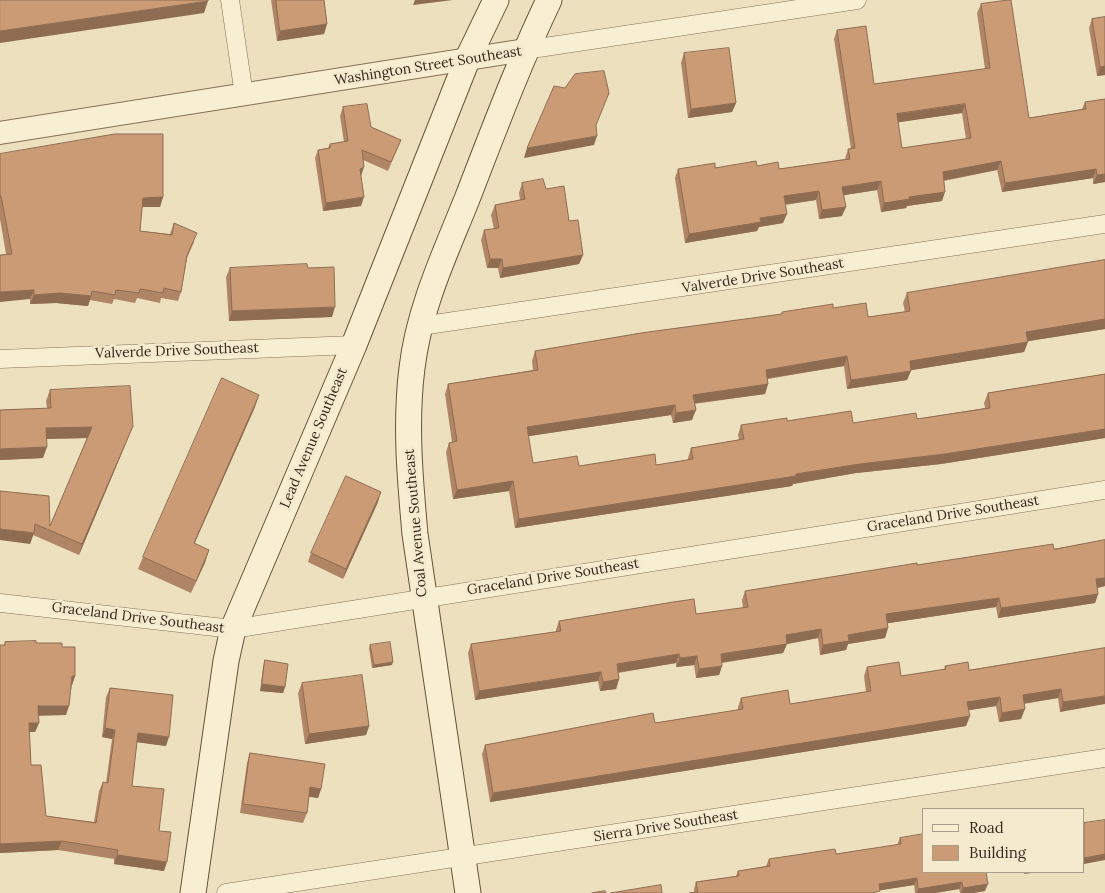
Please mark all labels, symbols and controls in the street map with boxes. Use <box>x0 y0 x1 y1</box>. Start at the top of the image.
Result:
street label: Washington Street Southeast <box>333 43 523 89</box>
street label: Valverde Drive Southeast <box>681 255 845 297</box>
street label: Valverde Drive Southeast <box>95 340 259 362</box>
street label: Lead Avenue Southeast <box>277 365 351 511</box>
street label: Coal Avenue Southeast <box>401 448 431 598</box>
street label: Graceland Drive Southeast <box>866 492 1040 536</box>
street label: Graceland Drive Southeast <box>466 555 640 599</box>
street label: Graceland Drive Southeast <box>51 599 225 637</box>
street label: Sierra Drive Southeast <box>593 806 739 846</box>
legend <box>922 808 1085 873</box>
text: Road <box>969 818 1004 837</box>
text: Building <box>969 843 1026 862</box>

